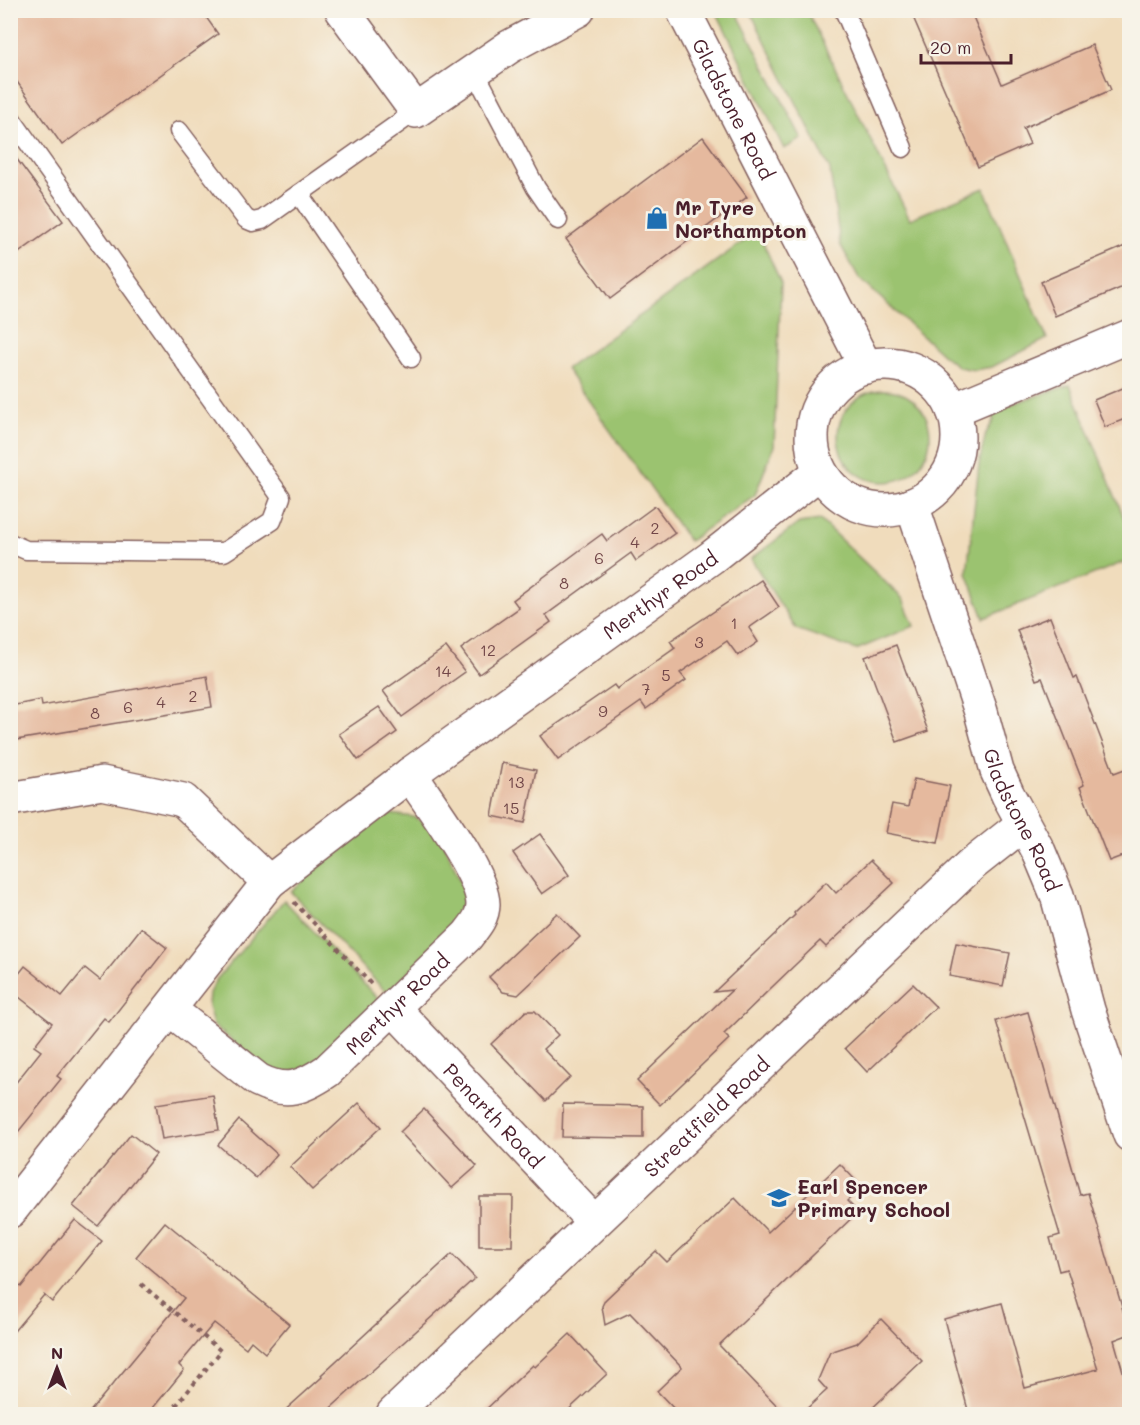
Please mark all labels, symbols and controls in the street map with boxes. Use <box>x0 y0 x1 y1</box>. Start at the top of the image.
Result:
scale bar <box>921 27 1011 65</box>
street label: Gladstone Road <box>687 34 781 184</box>
text: 20 m <box>930 35 971 59</box>
place label: Mr Tyre Northampton <box>675 194 807 243</box>
shop icon: Mr Tyre Northampton <box>644 205 670 231</box>
house number: 2 <box>651 517 659 538</box>
house number: 4 <box>630 531 640 552</box>
street label: Merthyr Road <box>597 544 722 644</box>
house number: 6 <box>594 547 604 568</box>
house number: 8 <box>559 572 569 593</box>
house number: 1 <box>730 612 738 633</box>
house number: 3 <box>694 631 704 652</box>
house number: 12 <box>480 639 496 660</box>
house number: 14 <box>435 660 452 681</box>
house number: 5 <box>661 664 671 685</box>
house number: 7 <box>642 678 651 699</box>
house number: 2 <box>189 685 197 706</box>
house number: 4 <box>156 691 166 712</box>
house number: 6 <box>123 696 133 717</box>
house number: 9 <box>598 700 608 721</box>
house number: 8 <box>90 702 100 723</box>
street label: Gladstone Road <box>978 745 1067 895</box>
house number: 13 <box>508 771 524 792</box>
house number: 15 <box>503 797 519 818</box>
street label: Merthyr Road <box>339 947 455 1060</box>
street label: Streatfield Road <box>638 1051 775 1182</box>
street label: Penarth Road <box>438 1057 549 1173</box>
place label: Earl Spencer Primary School <box>797 1173 950 1222</box>
school or university icon: Earl Spencer Primary School <box>766 1185 792 1211</box>
north arrow <box>27 1338 87 1398</box>
text: N <box>51 1342 63 1363</box>

